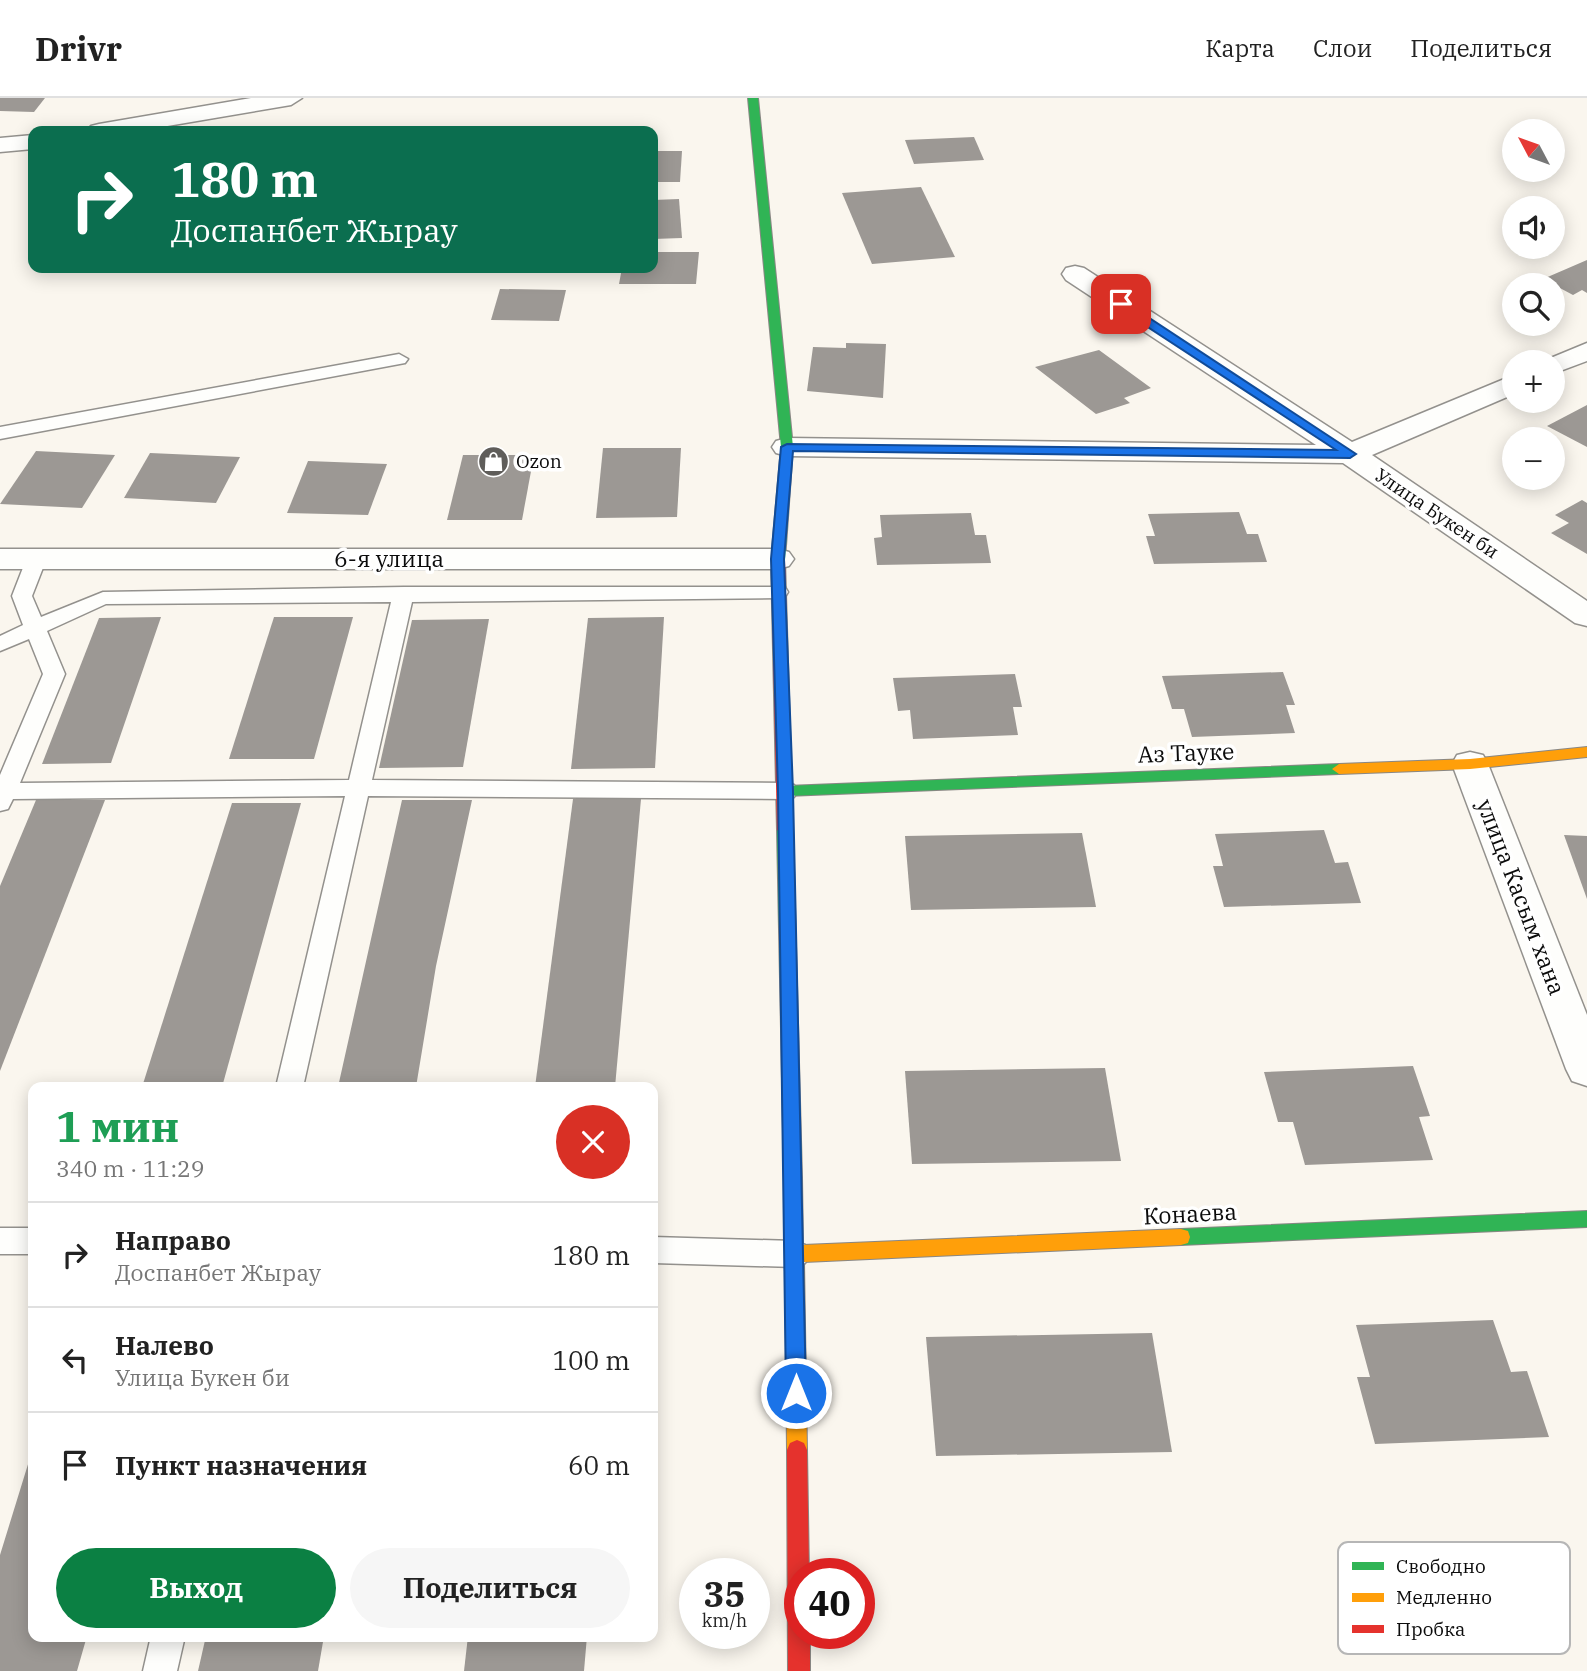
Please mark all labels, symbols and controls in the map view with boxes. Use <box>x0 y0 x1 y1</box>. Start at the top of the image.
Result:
text: Drivr <box>35 27 122 70</box>
text: Карта <box>1205 32 1275 64</box>
text: Слои <box>1313 32 1372 64</box>
text: Поделиться <box>1410 32 1552 64</box>
north arrow <box>1502 119 1564 182</box>
map controls <box>1502 119 1565 490</box>
text: 180 m <box>171 147 318 210</box>
icon: right <box>56 154 147 245</box>
button: sound <box>1502 196 1565 259</box>
text: Доспанбет Жырау <box>171 209 458 251</box>
button: search <box>1502 273 1565 336</box>
pin <box>1091 274 1151 334</box>
icon: arrive <box>1102 285 1140 323</box>
button: + <box>1502 350 1565 413</box>
button: − <box>1502 427 1565 490</box>
shop icon: Ozon <box>476 444 510 478</box>
place label: Ozon <box>516 449 562 473</box>
street label: Улица Букен би <box>1370 463 1504 563</box>
street label: 6-я улица <box>334 543 444 573</box>
street label: Аз Тауке <box>1137 735 1235 769</box>
street label: улица Касым хана <box>1471 794 1573 999</box>
text: 1 мин <box>56 1099 179 1154</box>
button: close <box>556 1105 630 1179</box>
text: 340 m · 11:29 <box>56 1153 205 1183</box>
street label: Конаева <box>1142 1196 1238 1230</box>
text: Направо <box>115 1223 231 1257</box>
icon: right <box>56 1236 94 1274</box>
text: 180 m <box>552 1238 630 1272</box>
text: Доспанбет Жырау <box>115 1257 321 1287</box>
text: Налево <box>115 1328 214 1362</box>
icon: left <box>56 1341 94 1379</box>
text: 100 m <box>552 1343 630 1377</box>
position arrow <box>759 1356 833 1430</box>
text: Улица Букен би <box>115 1362 290 1392</box>
icon: arrive <box>56 1446 94 1484</box>
text: Пункт назначения <box>115 1448 367 1482</box>
text: 60 m <box>568 1448 630 1482</box>
legend <box>1338 1542 1570 1654</box>
button: Выход <box>56 1548 336 1628</box>
button: Поделиться <box>350 1548 630 1628</box>
text: Свободно <box>1396 1554 1486 1578</box>
speed limit sign: 40 <box>784 1558 875 1649</box>
text: 35 <box>703 1571 746 1617</box>
text: Медленно <box>1396 1585 1492 1609</box>
text: km/h <box>702 1609 747 1632</box>
text: Пробка <box>1396 1617 1465 1641</box>

